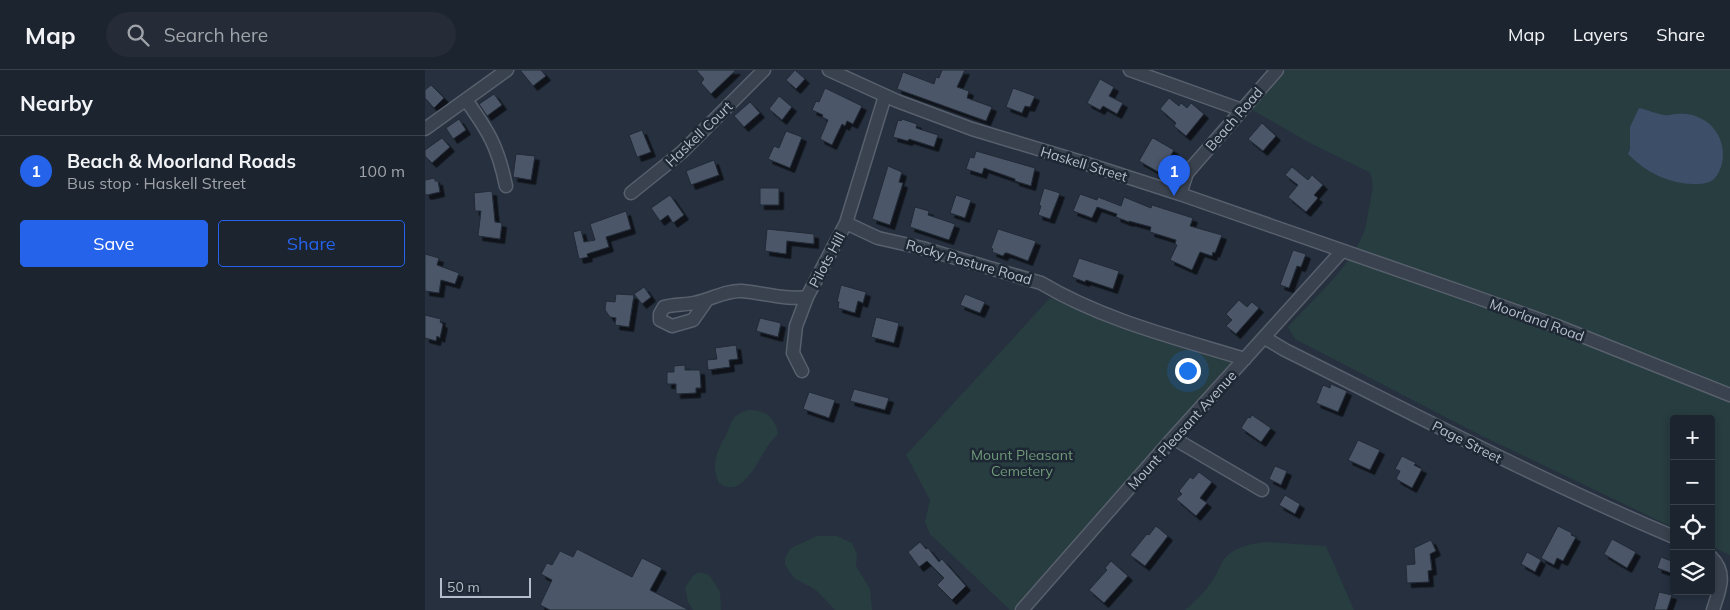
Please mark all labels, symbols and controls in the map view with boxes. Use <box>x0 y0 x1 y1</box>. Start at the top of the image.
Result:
search box <box>106 12 456 57</box>
text: Map <box>25 20 76 50</box>
icon: search <box>124 21 152 49</box>
text: Search here <box>164 23 268 47</box>
text: Map <box>1508 23 1545 46</box>
text: Layers <box>1573 23 1628 46</box>
text: Share <box>1656 23 1705 46</box>
street label: Beach Road <box>1201 83 1267 155</box>
text: Nearby <box>20 90 93 116</box>
street label: Haskell Court <box>662 97 736 171</box>
street label: Haskell Street <box>1038 142 1130 186</box>
text: Beach & Moorland Roads <box>67 149 296 173</box>
pin: 1 <box>1158 155 1190 196</box>
text: 1 <box>31 161 41 181</box>
text: 100 m <box>358 161 405 181</box>
text: Bus stop · Haskell Street <box>67 173 246 193</box>
button: Save <box>20 220 208 267</box>
button: Share <box>218 220 405 267</box>
street label: Pilots Hill <box>805 229 849 291</box>
street label: Rocky Pasture Road <box>904 235 1034 289</box>
street label: Moorland Road <box>1487 295 1587 345</box>
your location <box>1175 358 1201 384</box>
street label: Mount Pleasant Avenue <box>1124 367 1240 493</box>
map controls <box>1670 415 1715 595</box>
button: + <box>1670 415 1715 460</box>
street label: Page Street <box>1429 417 1505 467</box>
park label: Mount Pleasant Cemetery <box>971 446 1073 480</box>
button: − <box>1670 460 1715 505</box>
button: locate <box>1670 505 1715 550</box>
button: layers <box>1670 550 1715 595</box>
scale bar <box>440 575 531 598</box>
text: 50 m <box>447 578 480 596</box>

